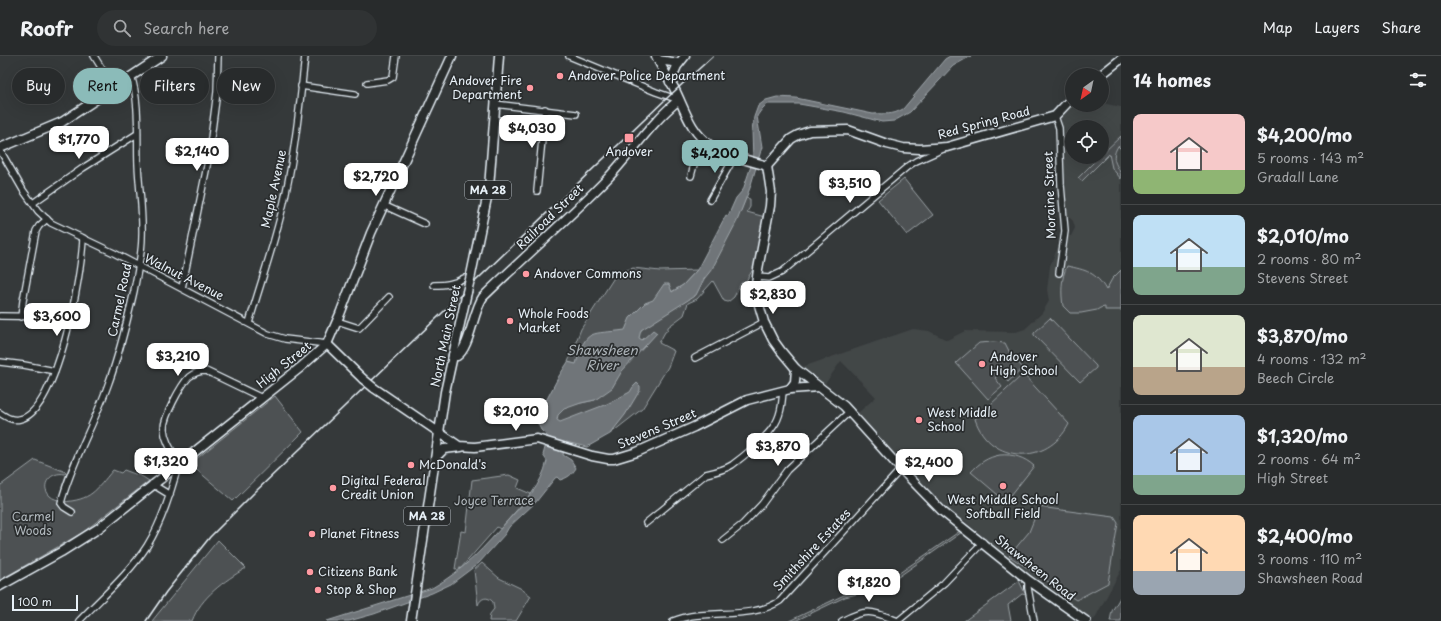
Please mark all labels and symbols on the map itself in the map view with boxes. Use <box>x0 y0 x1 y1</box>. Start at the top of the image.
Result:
place label: Andover Police Department <box>568 66 725 84</box>
north arrow <box>1065 68 1109 112</box>
place label: Andover Fire Department <box>449 71 522 103</box>
marker: Andover Police Department <box>555 71 565 81</box>
marker: Andover Fire Department <box>525 83 535 93</box>
street label: Red Spring Road <box>936 101 1032 143</box>
pin: $4,030 <box>499 115 565 149</box>
pin: $1,770 <box>46 126 112 160</box>
marker: Andover <box>623 132 635 144</box>
pin: $2,140 <box>164 138 230 172</box>
pin: $4,200 <box>682 140 748 174</box>
place label: Andover <box>605 142 653 160</box>
street label: Maple Avenue <box>256 147 290 230</box>
street label: Moraine Street <box>1038 151 1060 239</box>
pin: $2,720 <box>343 163 409 197</box>
pin: $3,510 <box>817 170 883 204</box>
street label: Railroad Street <box>511 179 587 253</box>
road number: MA 28 <box>465 181 511 199</box>
street label: Walnut Avenue <box>141 248 228 304</box>
street label: Carmel Road <box>102 261 136 338</box>
place label: Andover Commons <box>534 264 642 282</box>
marker: Andover Commons <box>521 269 531 279</box>
pin: $2,830 <box>740 281 806 315</box>
street label: North Main Street <box>425 283 465 389</box>
pin: $3,600 <box>24 303 90 337</box>
place label: Whole Foods Market <box>518 304 589 336</box>
marker: Whole Foods Market <box>505 316 515 326</box>
street label: High Street <box>252 337 315 392</box>
water label: Shawsheen River <box>566 340 639 374</box>
pin: $3,210 <box>145 343 211 377</box>
place label: Andover High School <box>990 347 1058 379</box>
marker: Andover High School <box>977 359 987 369</box>
pin: $2,010 <box>483 398 549 432</box>
street label: Stevens Street <box>614 403 699 453</box>
place label: West Middle School <box>927 403 997 435</box>
marker: West Middle School <box>914 415 924 425</box>
pin: $3,870 <box>745 433 811 467</box>
pin: $1,320 <box>133 448 199 482</box>
pin: $2,400 <box>896 449 962 483</box>
place label: McDonald's <box>419 455 487 473</box>
marker: McDonald's <box>406 460 416 470</box>
place label: Digital Federal Credit Union <box>341 471 426 503</box>
marker: West Middle School Softball Field <box>998 481 1008 491</box>
marker: Digital Federal Credit Union <box>328 483 338 493</box>
place label: West Middle School Softball Field <box>947 490 1059 522</box>
park label: Joyce Terrace <box>454 491 534 509</box>
street label: Smithshire Estates <box>768 504 855 595</box>
park label: Carmel Woods <box>12 507 54 539</box>
road number: MA 28 <box>404 507 450 525</box>
place label: Planet Fitness <box>320 524 400 542</box>
marker: Planet Fitness <box>307 529 317 539</box>
street label: Shawsheen Road <box>992 530 1080 604</box>
place label: Citizens Bank <box>318 562 398 580</box>
marker: Citizens Bank <box>305 567 315 577</box>
pin: $1,820 <box>836 569 902 603</box>
place label: Stop & Shop <box>326 580 396 598</box>
marker: Stop & Shop <box>313 585 323 595</box>
scale bar <box>12 593 78 612</box>

